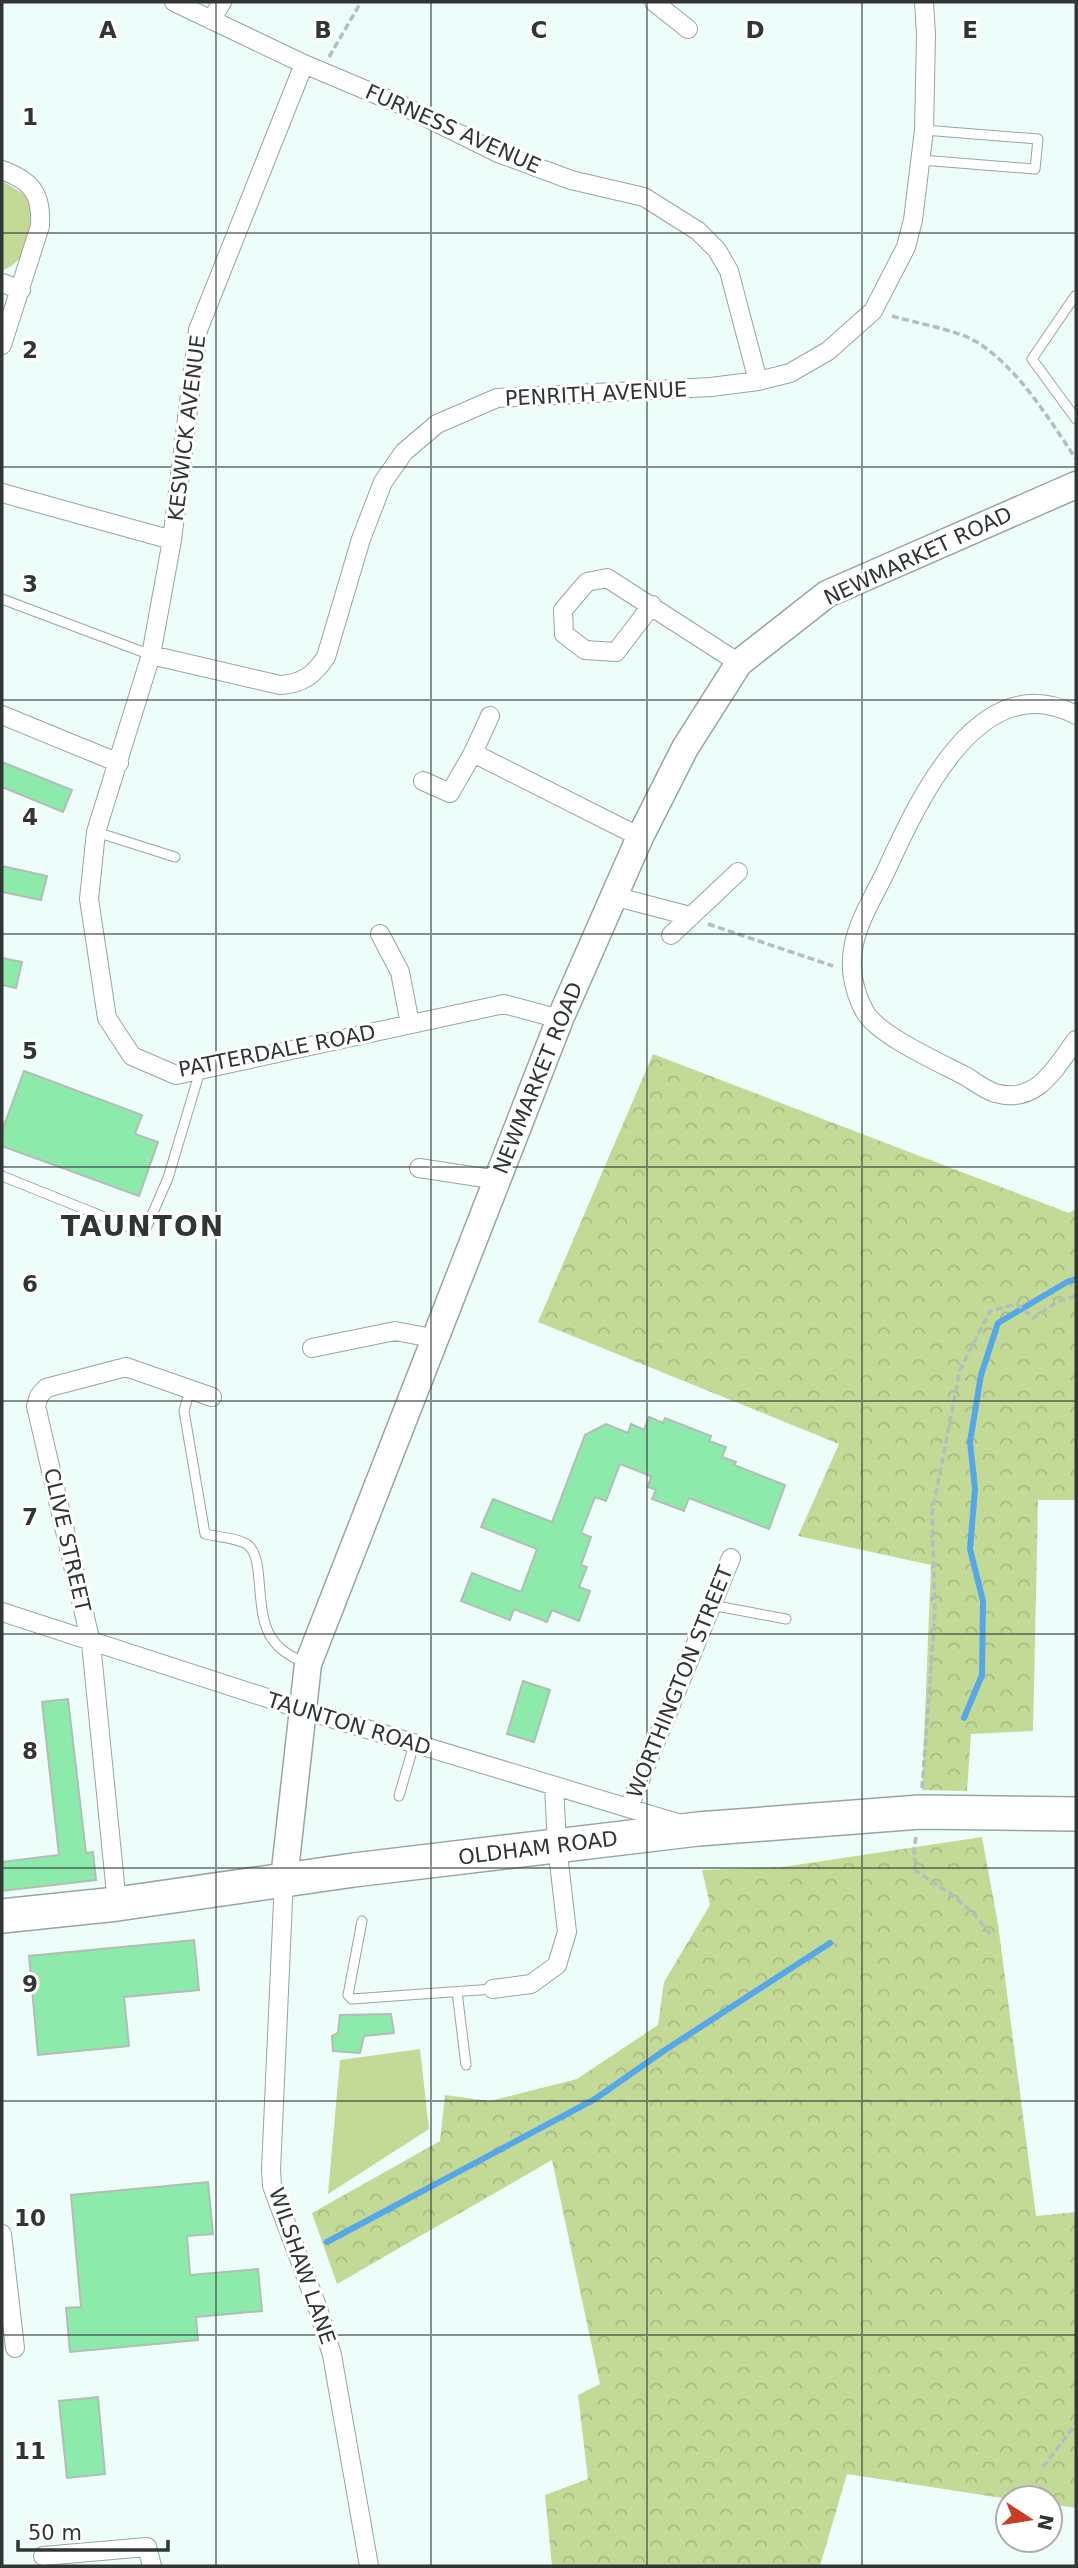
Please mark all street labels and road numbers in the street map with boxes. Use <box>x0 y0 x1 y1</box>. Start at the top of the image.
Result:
street label: FURNESS AVENUE <box>362 80 544 178</box>
street label: KESWICK AVENUE <box>164 334 210 522</box>
street label: PENRITH AVENUE <box>504 377 688 411</box>
street label: NEWMARKET ROAD <box>820 502 1016 610</box>
street label: NEWMARKET ROAD <box>489 979 587 1177</box>
street label: PATTERDALE ROAD <box>176 1020 378 1082</box>
street label: CLIVE STREET <box>39 1466 95 1614</box>
street label: WORTHINGTON STREET <box>622 1562 738 1802</box>
street label: TAUNTON ROAD <box>263 1687 434 1760</box>
street label: OLDHAM ROAD <box>457 1826 619 1870</box>
street label: WILSHAW LANE <box>264 2185 340 2347</box>

